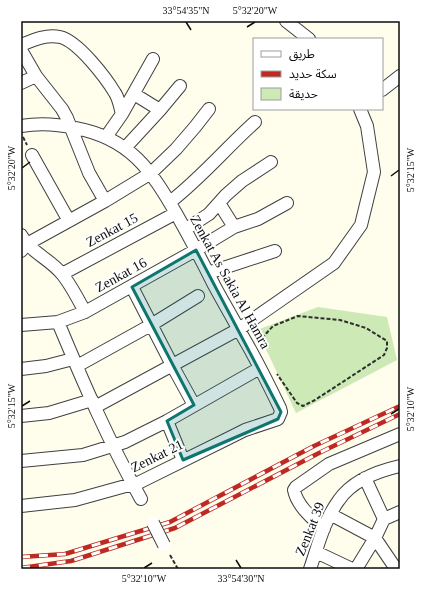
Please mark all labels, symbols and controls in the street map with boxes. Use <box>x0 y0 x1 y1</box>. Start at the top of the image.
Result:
text: 33°54'35"N <box>162 5 210 16</box>
text: 5°32'20"W <box>233 5 278 16</box>
legend <box>253 38 383 110</box>
text: طريق <box>289 47 315 62</box>
text: سكة حديد <box>289 67 337 81</box>
text: حديقة <box>289 87 318 101</box>
text: 5°32'20"W <box>6 145 17 190</box>
text: 5°32'15"W <box>405 147 416 192</box>
street label: Zenkat 15 <box>84 210 140 250</box>
street label: Zenkat As Sakia Al Hamra <box>187 213 273 352</box>
street label: Zenkat 16 <box>93 255 149 295</box>
text: 5°32'15"W <box>6 383 17 428</box>
text: 5°32'10"W <box>405 386 416 431</box>
street label: Zenkat 21 <box>128 437 186 475</box>
street label: Zenkat 39 <box>292 500 328 558</box>
text: 5°32'10"W <box>122 573 167 584</box>
text: 33°54'30"N <box>217 573 265 584</box>

